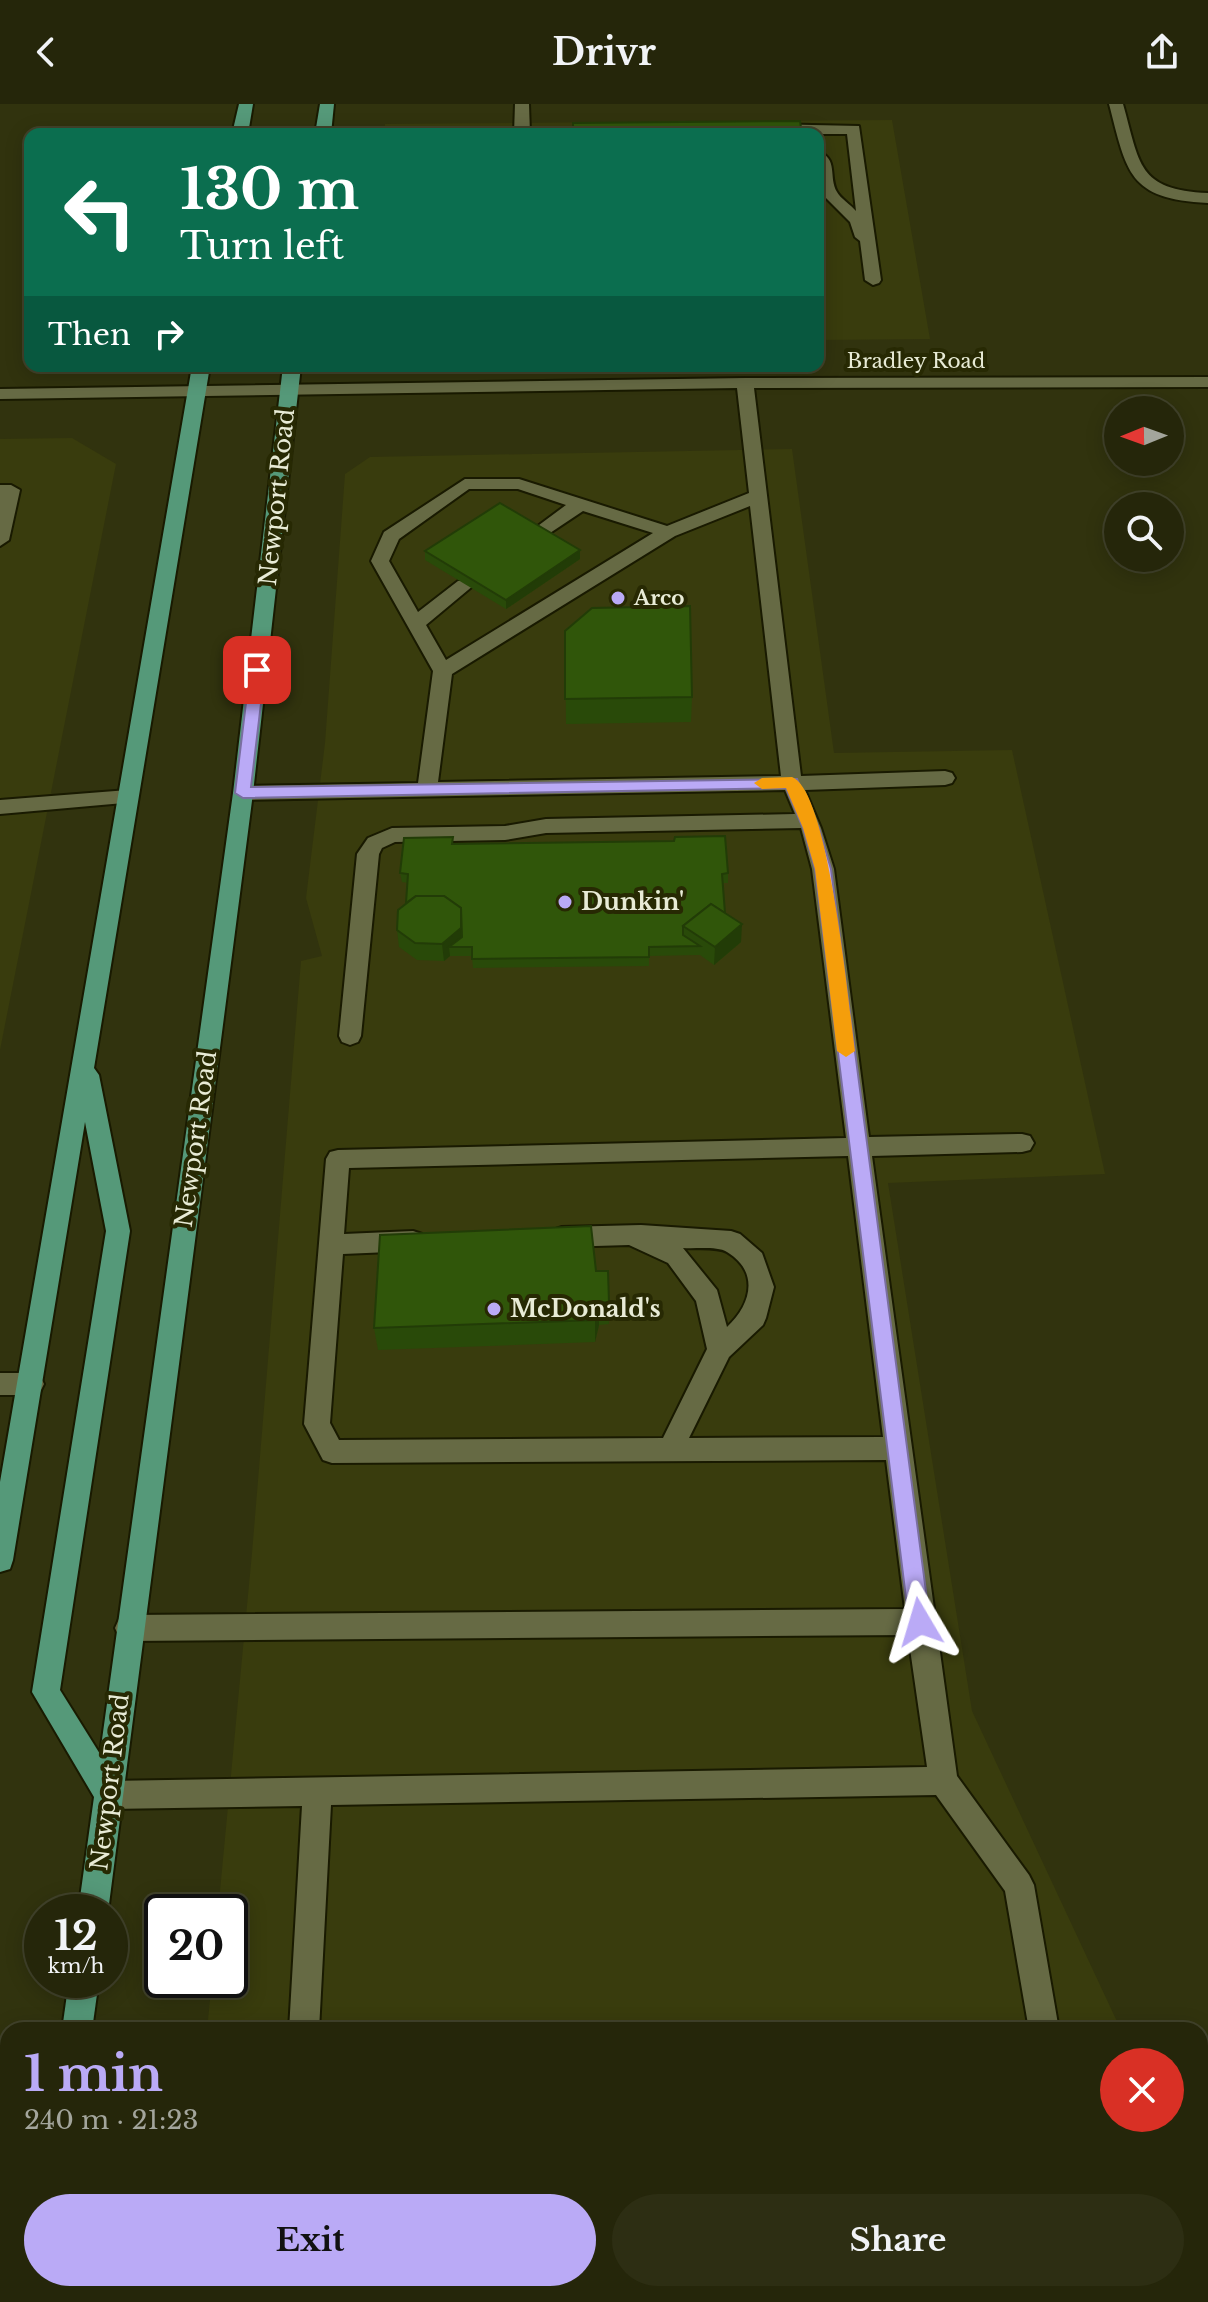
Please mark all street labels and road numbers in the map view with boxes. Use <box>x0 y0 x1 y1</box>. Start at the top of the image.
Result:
street label: Bradley Road <box>847 349 985 373</box>
street label: Newport Road <box>253 407 300 587</box>
street label: Newport Road <box>169 1049 222 1229</box>
street label: Newport Road <box>84 1692 135 1872</box>

